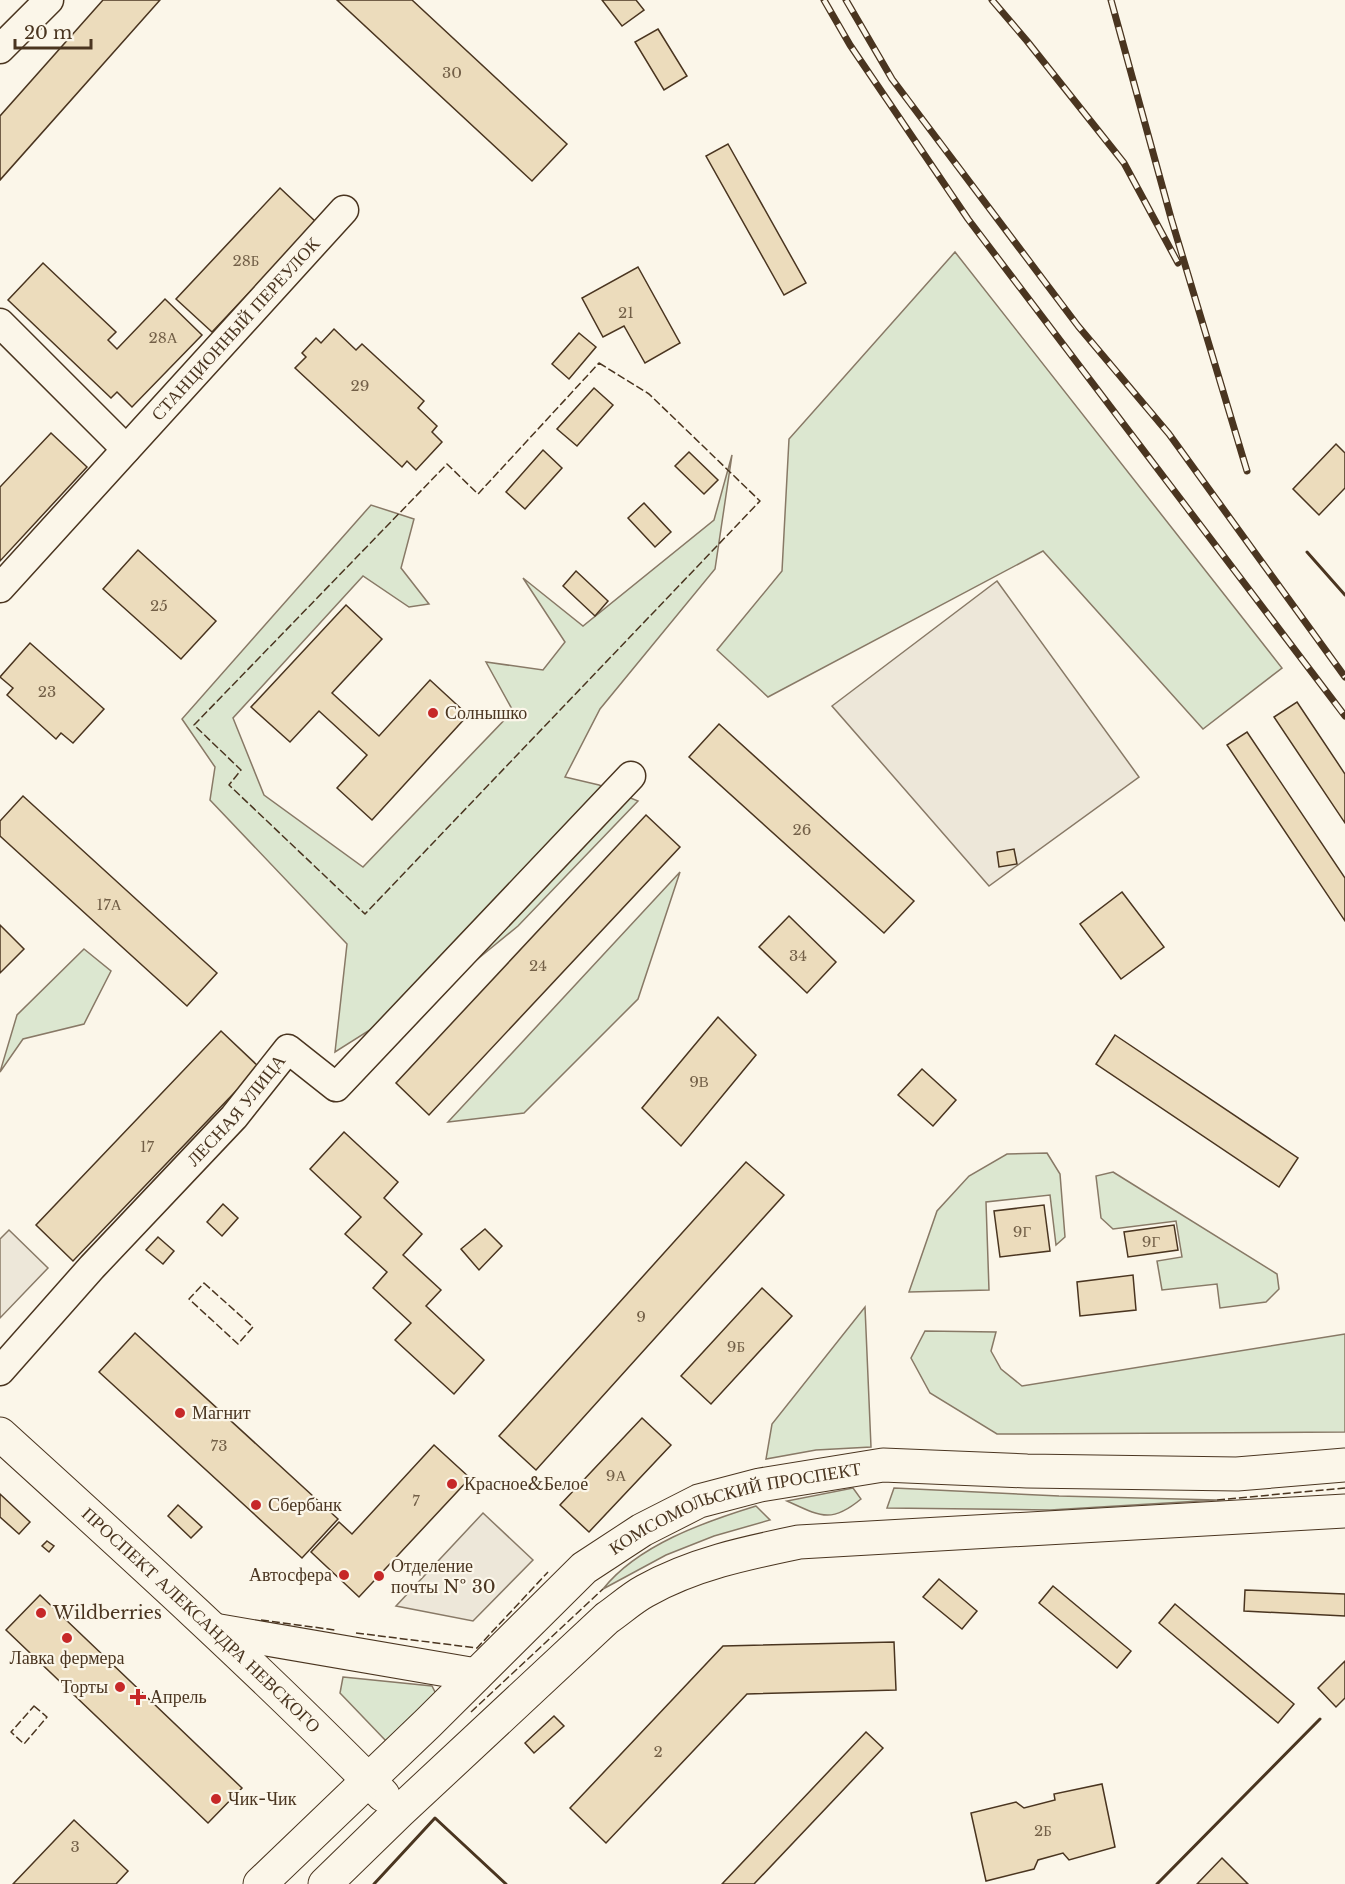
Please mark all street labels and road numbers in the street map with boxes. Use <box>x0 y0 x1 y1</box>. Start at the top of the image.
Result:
street label: СТАНЦИОННЫЙ ПЕРЕУЛОК <box>147 232 325 425</box>
street label: ЛЕСНАЯ УЛИЦА <box>182 1050 290 1171</box>
street label: КОМСОМОЛЬСКИЙ ПРОСПЕКТ <box>605 1458 863 1560</box>
street label: ПРОСПЕКТ АЛЕКСАНДРА НЕВСКОГО <box>77 1503 325 1737</box>

